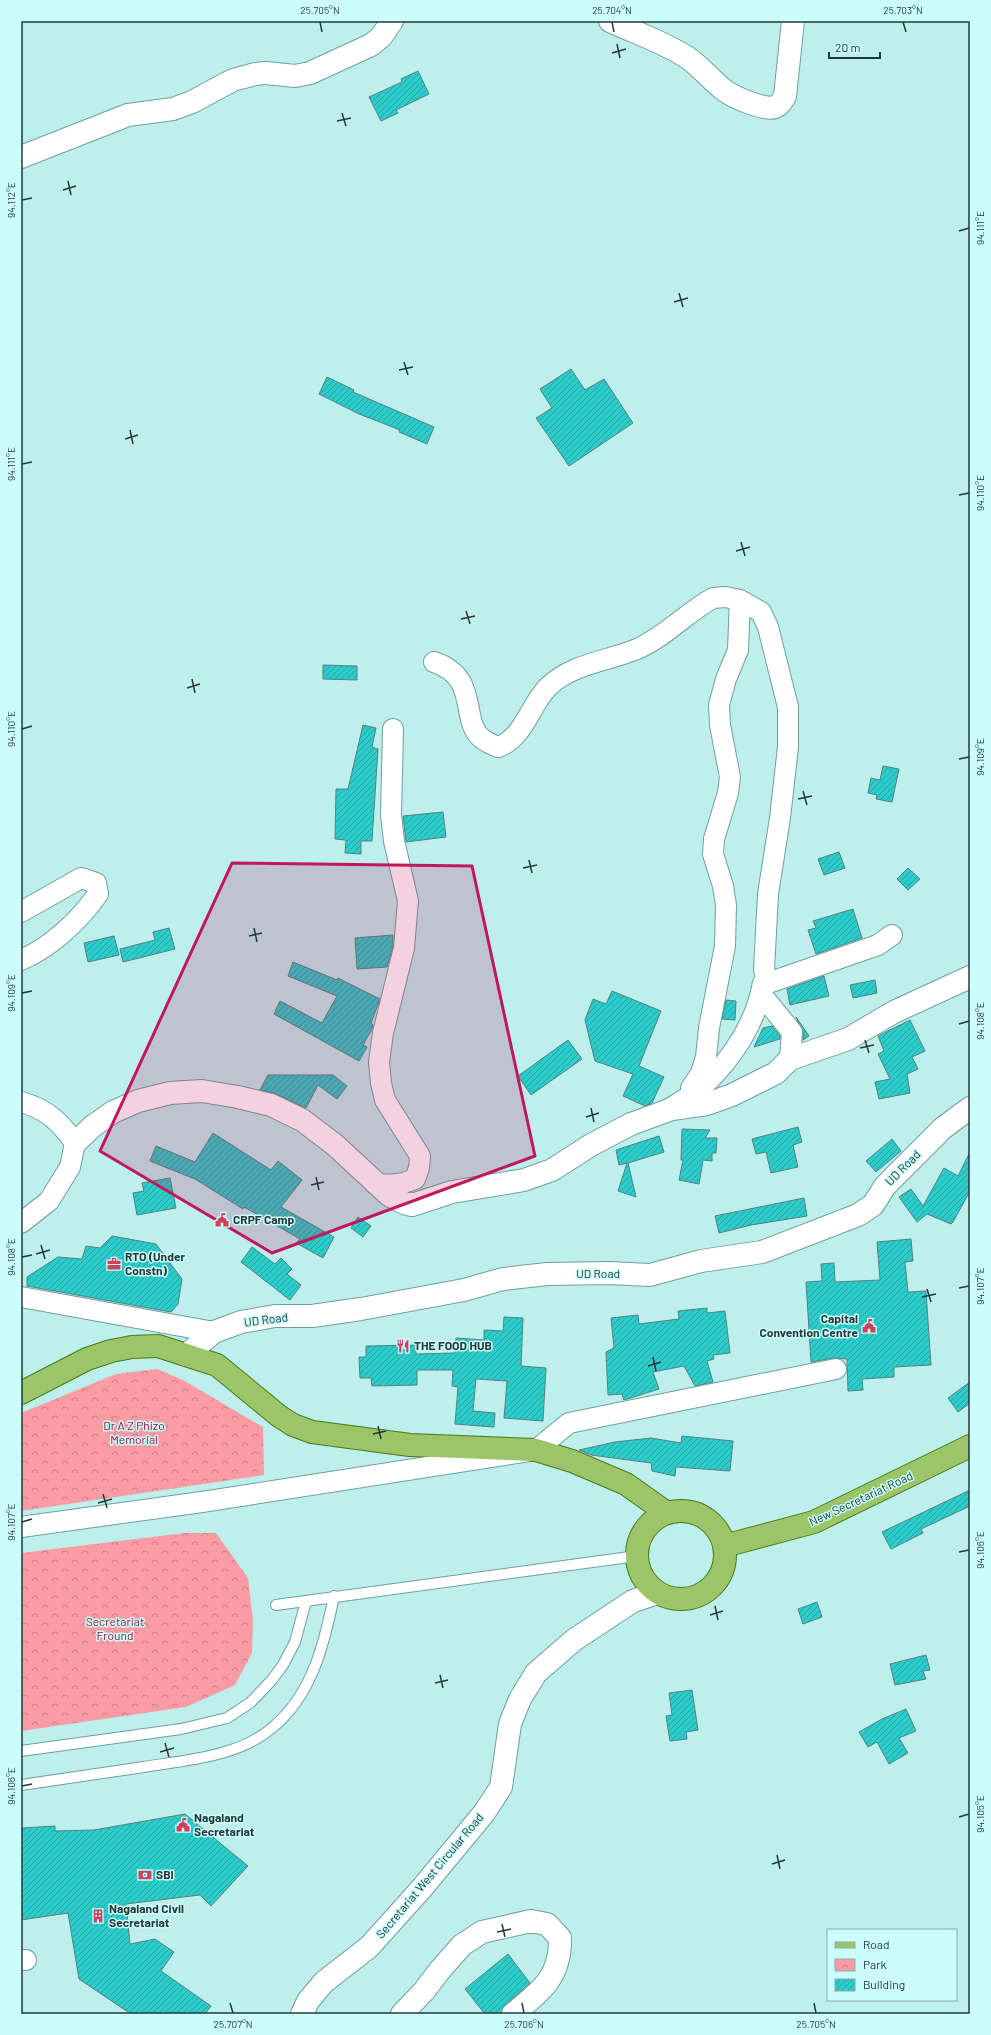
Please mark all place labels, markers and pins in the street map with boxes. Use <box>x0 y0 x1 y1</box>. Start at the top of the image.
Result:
public building icon: CRPF Camp <box>214 1212 230 1228</box>
place label: CRPF Camp <box>233 1212 295 1226</box>
place label: RTO (Under Constn) <box>125 1249 185 1277</box>
office icon: RTO (Under Constn) <box>106 1256 122 1272</box>
place label: Capital Convention Centre <box>760 1311 858 1339</box>
public building icon: Capital Convention Centre <box>861 1318 877 1334</box>
restaurant icon: THE FOOD HUB <box>395 1338 411 1354</box>
place label: THE FOOD HUB <box>414 1338 492 1352</box>
place label: Nagaland Secretariat <box>194 1810 255 1838</box>
public building icon: Nagaland Secretariat <box>175 1817 191 1833</box>
bank icon: SBI <box>137 1867 153 1883</box>
place label: SBI <box>156 1867 174 1881</box>
place label: Nagaland Civil Secretariat <box>109 1901 184 1929</box>
building icon: Nagaland Civil Secretariat <box>90 1908 106 1924</box>

